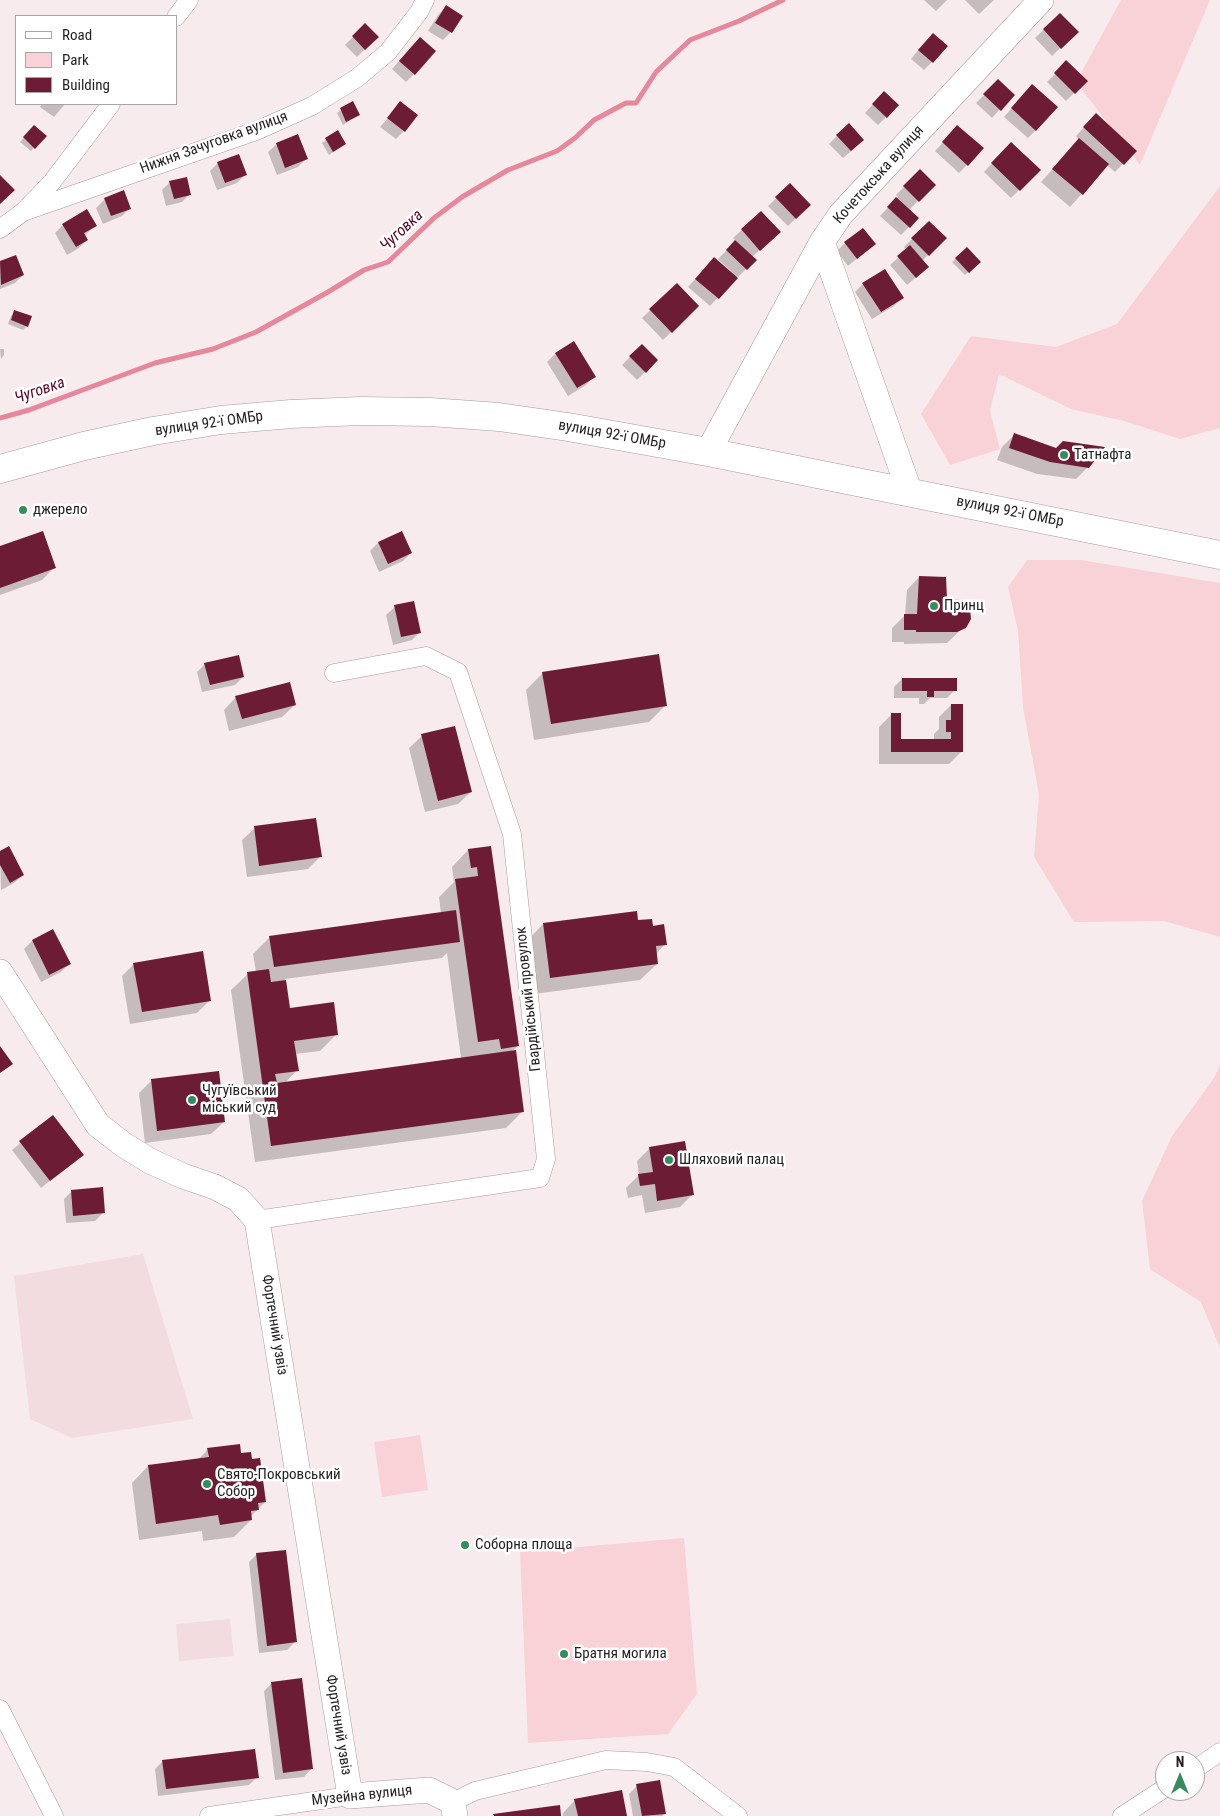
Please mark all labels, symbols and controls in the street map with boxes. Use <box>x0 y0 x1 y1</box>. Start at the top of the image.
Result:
legend <box>15 15 178 105</box>
text: Road <box>62 26 92 44</box>
text: Park <box>62 51 89 69</box>
text: Building <box>62 76 110 94</box>
street label: Нижня Зачуговка вулиця <box>138 108 290 178</box>
street label: Кочетокська вулиця <box>830 122 928 228</box>
water label: Чуговка <box>376 206 428 256</box>
water label: Чуговка <box>12 373 68 409</box>
street label: вулиця 92-ї ОМБр <box>154 408 264 440</box>
street label: вулиця 92-ї ОМБр <box>557 417 667 453</box>
place label: Татнафта <box>1074 446 1132 464</box>
marker: Татнафта <box>1058 449 1070 461</box>
street label: вулиця 92-ї ОМБр <box>955 493 1065 531</box>
place label: джерело <box>33 501 87 519</box>
marker: джерело <box>17 504 29 516</box>
place label: Принц <box>944 597 984 615</box>
marker: Принц <box>928 600 940 612</box>
street label: Гвардійський провулок <box>512 926 546 1072</box>
place label: Чугуївський міський суд <box>202 1082 277 1117</box>
marker: Чугуївський міський суд <box>186 1094 198 1106</box>
place label: Шляховий палац <box>679 1151 784 1169</box>
marker: Шляховий палац <box>663 1154 675 1166</box>
street label: Фортечний узвіз <box>257 1273 291 1377</box>
place label: Свято-Покровський Собор <box>217 1466 341 1501</box>
marker: Свято-Покровський Собор <box>201 1478 213 1490</box>
place label: Соборна площа <box>475 1536 572 1554</box>
marker: Соборна площа <box>459 1539 471 1551</box>
place label: Братня могила <box>574 1645 667 1663</box>
marker: Братня могила <box>558 1648 570 1660</box>
street label: Фортечний узвіз <box>321 1673 355 1777</box>
north arrow <box>1155 1751 1205 1801</box>
text: N <box>1176 1754 1184 1770</box>
street label: Музейна вулиця <box>311 1782 413 1810</box>

